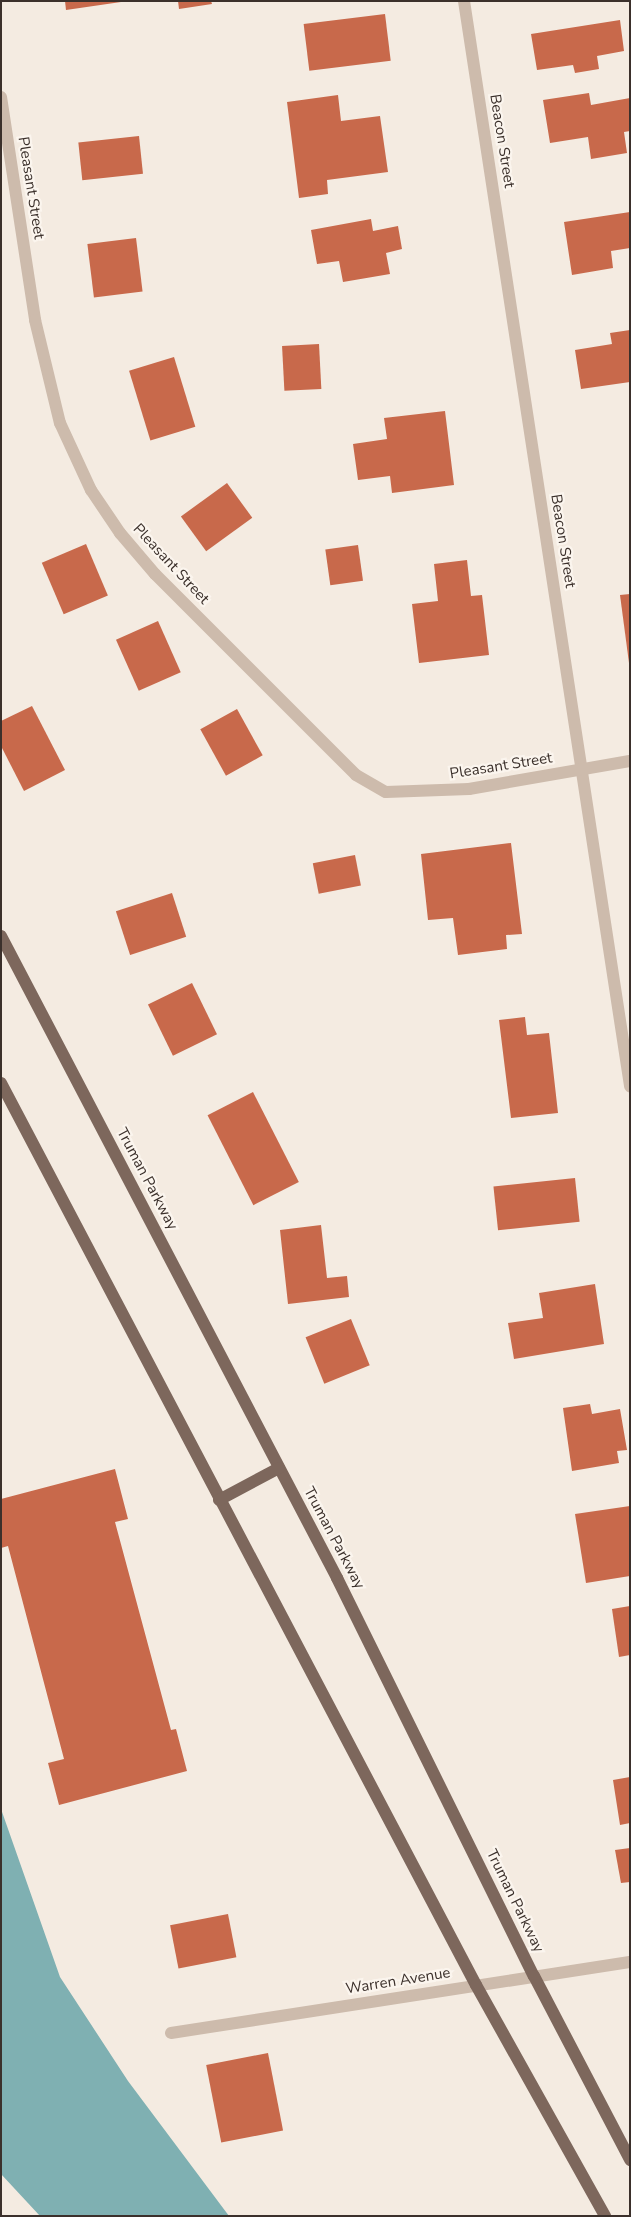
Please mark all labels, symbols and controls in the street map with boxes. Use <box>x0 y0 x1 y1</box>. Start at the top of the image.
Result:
street label: Beacon Street <box>486 93 518 189</box>
street label: Pleasant Street <box>14 135 48 241</box>
street label: Beacon Street <box>547 493 579 589</box>
street label: Pleasant Street <box>129 520 213 608</box>
street label: Pleasant Street <box>448 749 554 783</box>
street label: Truman Parkway <box>113 1125 181 1233</box>
street label: Truman Parkway <box>300 1484 368 1592</box>
street label: Truman Parkway <box>482 1846 548 1956</box>
street label: Warren Avenue <box>344 1964 452 1998</box>

